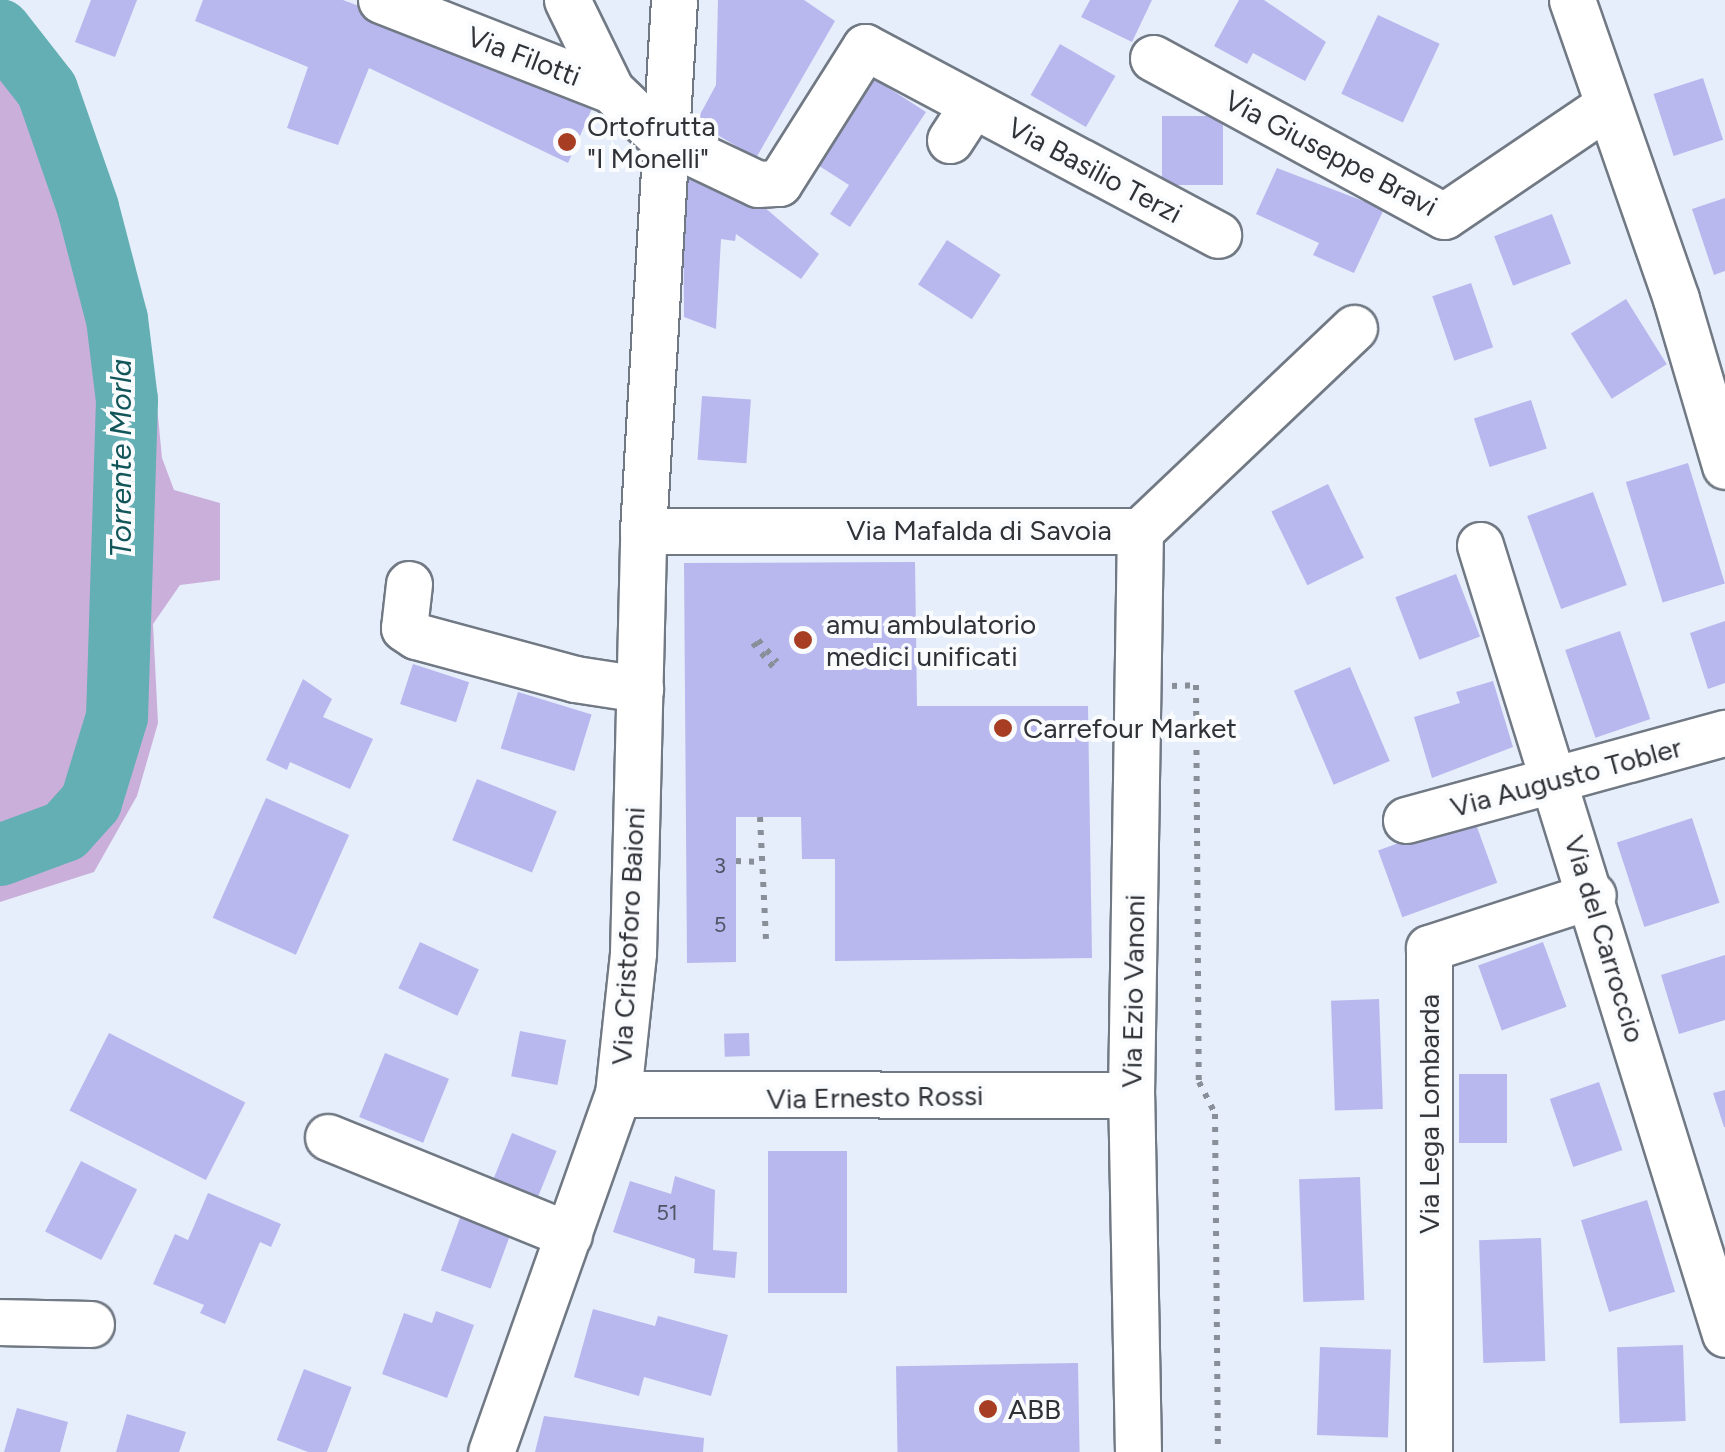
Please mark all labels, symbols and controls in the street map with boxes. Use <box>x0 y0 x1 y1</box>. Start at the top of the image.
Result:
street label: Via Filotti <box>462 19 586 93</box>
street label: Via Giuseppe Bravi <box>1219 83 1443 223</box>
place label: Ortofrutta "I Monelli" <box>587 109 716 175</box>
street label: Via Basilio Terzi <box>1002 110 1188 230</box>
marker: Ortofrutta "I Monelli" <box>556 131 578 153</box>
water label: Torrente Morla <box>103 359 139 557</box>
street label: Via Mafalda di Savoia <box>846 513 1112 547</box>
place label: amu ambulatorio medici unificati <box>826 607 1036 673</box>
marker: amu ambulatorio medici unificati <box>790 627 816 653</box>
place label: Carrefour Market <box>1023 711 1237 745</box>
marker: Carrefour Market <box>992 717 1014 739</box>
street label: Via Augusto Tobler <box>1447 730 1685 824</box>
street label: Via Cristoforo Baioni <box>604 806 652 1066</box>
street label: Via del Carroccio <box>1558 832 1652 1046</box>
house number: 3 <box>714 853 726 879</box>
street label: Via Ezio Vanoni <box>1115 894 1151 1088</box>
house number: 5 <box>714 912 726 938</box>
street label: Via Lega Lombarda <box>1412 994 1446 1234</box>
street label: Via Ernesto Rossi <box>766 1078 984 1116</box>
house number: 51 <box>656 1200 678 1226</box>
place label: ABB <box>1008 1392 1061 1426</box>
marker: ABB <box>977 1398 999 1420</box>

